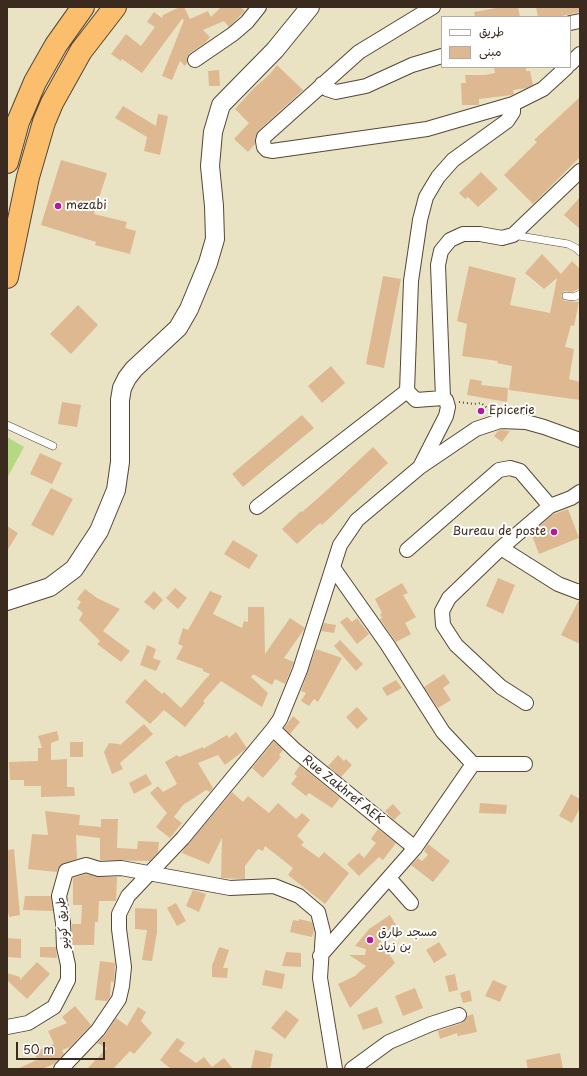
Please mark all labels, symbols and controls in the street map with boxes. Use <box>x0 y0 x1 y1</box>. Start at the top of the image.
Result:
legend <box>441 16 571 68</box>
text: طريق <box>479 22 504 40</box>
text: مبنى <box>479 42 502 60</box>
place label: mezabi <box>66 199 107 213</box>
marker: mezabi <box>53 201 63 211</box>
place label: Epicerie <box>489 404 535 418</box>
marker: Epicerie <box>476 406 486 416</box>
place label: Bureau de poste <box>452 525 546 539</box>
marker: Bureau de poste <box>549 527 559 537</box>
street label: Rue Zakhref AEK <box>299 753 387 827</box>
street label: طريق كونيو <box>54 896 72 950</box>
place label: مسجد طارق بن زياد <box>378 926 437 954</box>
marker: مسجد طارق بن زياد <box>365 935 375 945</box>
scale bar <box>18 1034 107 1060</box>
text: 50 m <box>23 1040 54 1058</box>

